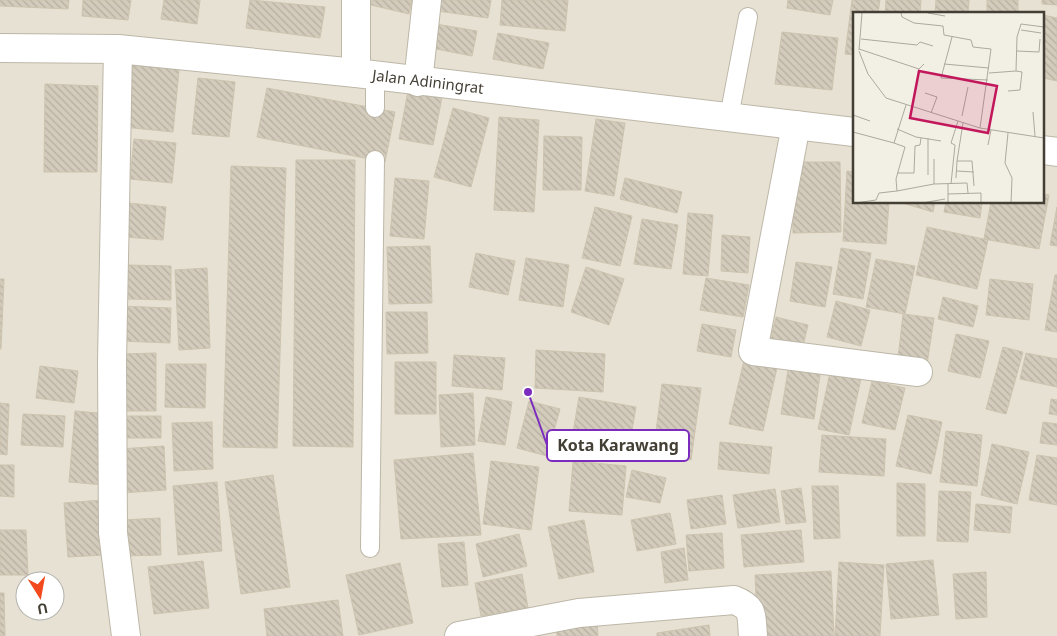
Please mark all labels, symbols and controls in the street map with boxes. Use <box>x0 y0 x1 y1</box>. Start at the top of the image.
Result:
inset map <box>853 12 1044 204</box>
street label: Jalan Adiningrat <box>369 64 486 98</box>
callout: Kota Karawang <box>547 430 689 461</box>
text: Kota Karawang <box>557 434 679 456</box>
north arrow <box>15 571 65 621</box>
text: U <box>36 599 50 620</box>

